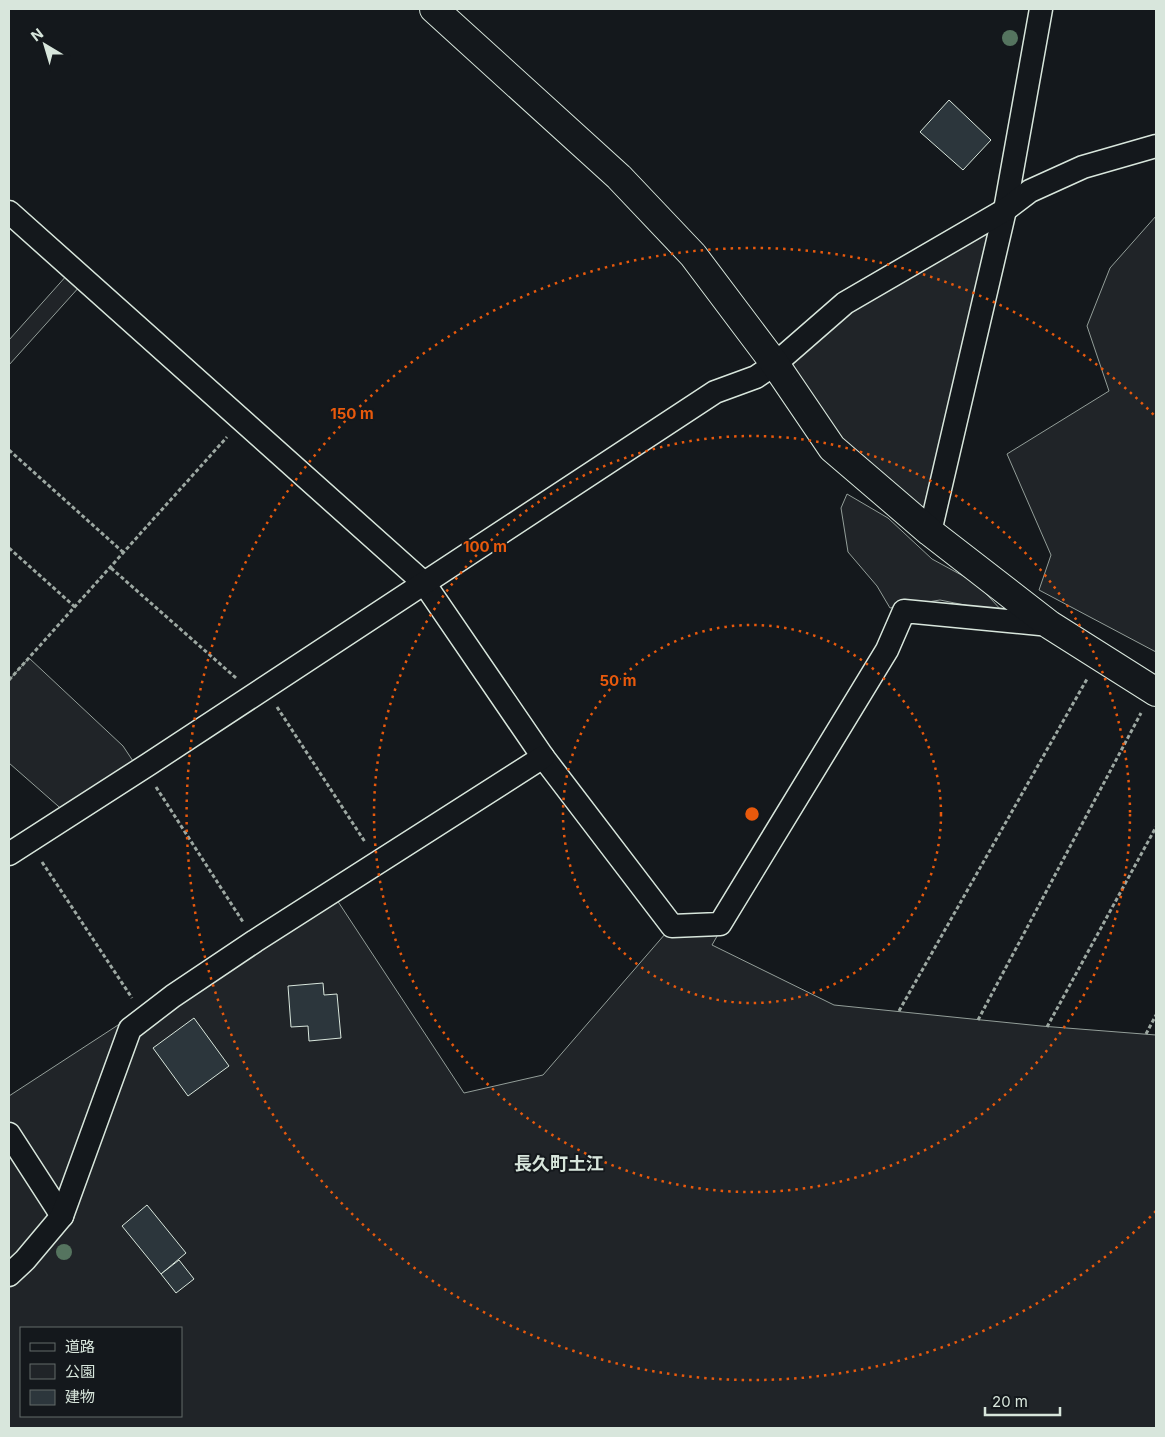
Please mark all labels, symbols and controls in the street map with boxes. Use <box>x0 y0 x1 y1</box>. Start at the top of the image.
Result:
north arrow <box>20 20 70 70</box>
text: N <box>27 24 46 44</box>
text: 150 m <box>330 404 374 423</box>
text: 100 m <box>463 537 507 556</box>
text: 50 m <box>600 671 636 690</box>
centre of rings <box>743 805 761 823</box>
district label: 長久町土江 <box>514 1153 604 1174</box>
legend <box>20 1327 182 1417</box>
text: 道路 <box>65 1337 95 1356</box>
text: 公園 <box>65 1362 95 1381</box>
scale bar <box>985 1384 1060 1416</box>
text: 建物 <box>65 1387 95 1406</box>
text: 20 m <box>992 1392 1028 1411</box>

